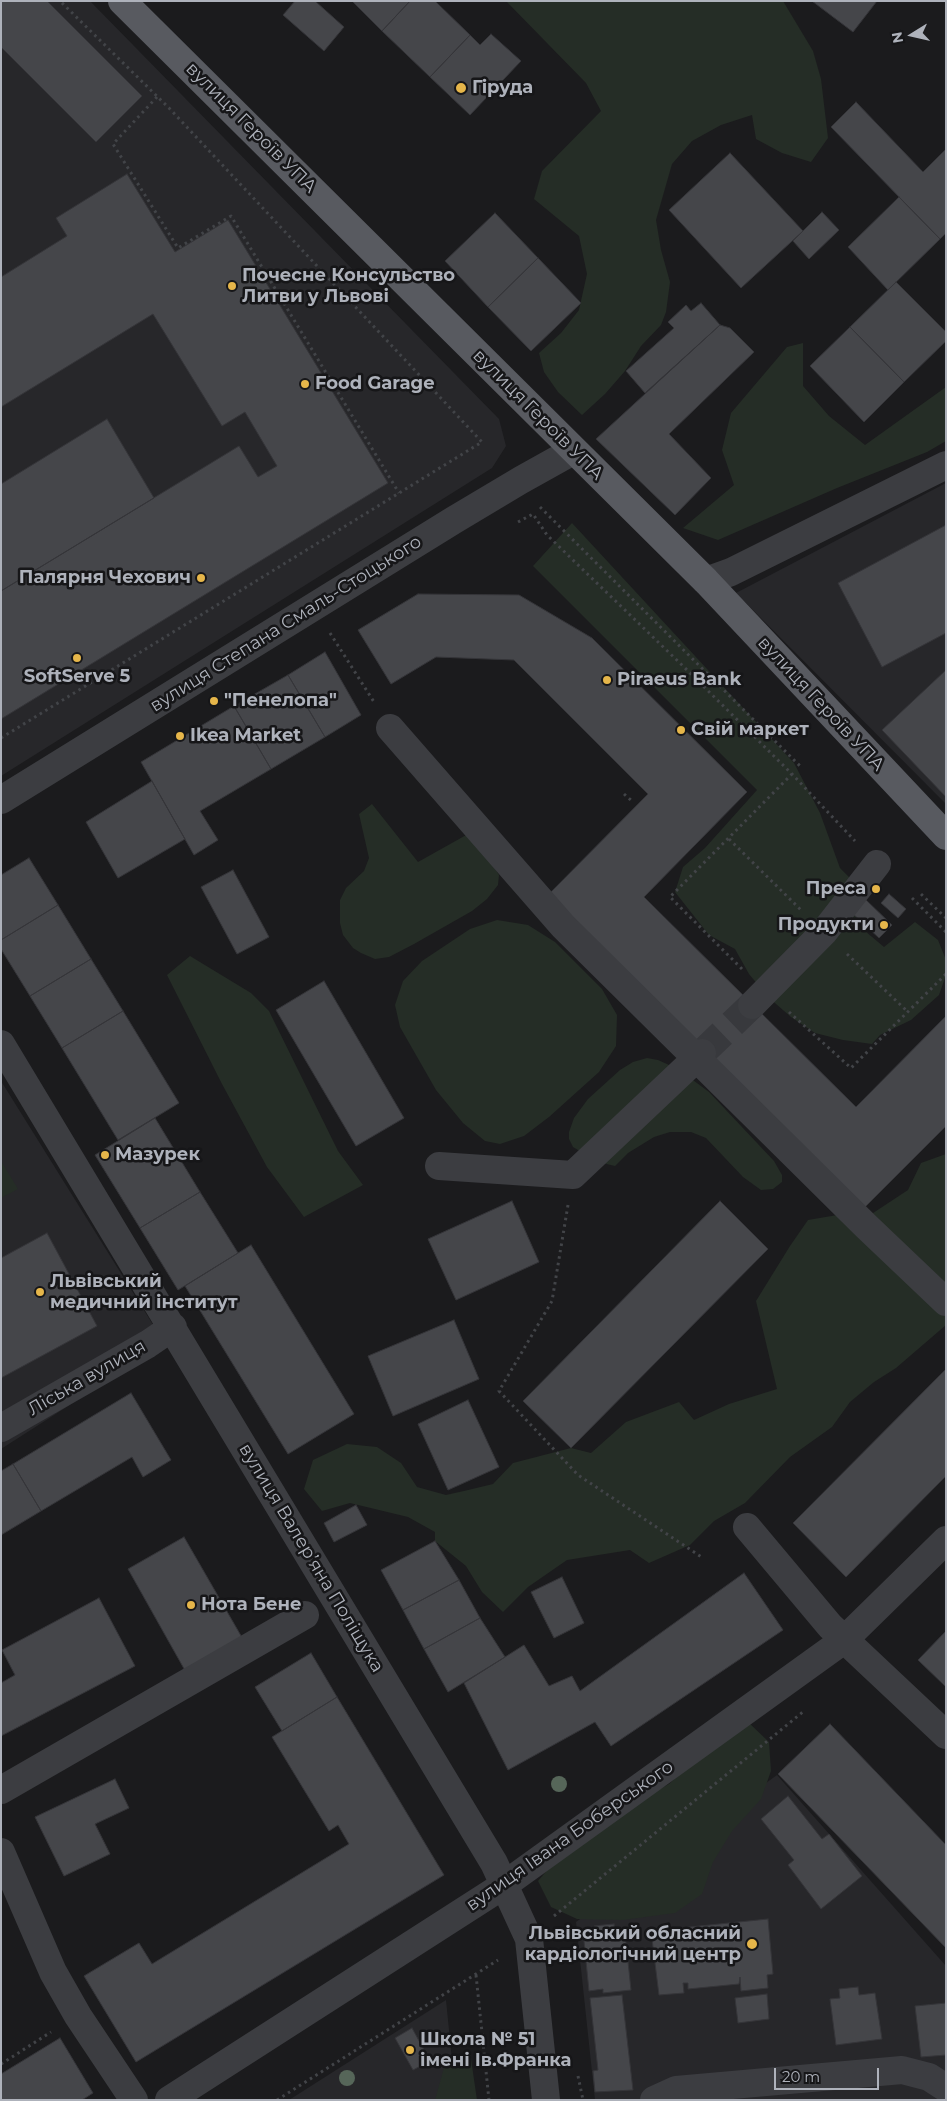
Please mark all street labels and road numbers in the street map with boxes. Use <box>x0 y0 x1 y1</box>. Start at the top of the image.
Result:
street label: вулиця Героїв УПА <box>181 58 321 198</box>
street label: вулиця Героїв УПА <box>468 345 608 485</box>
street label: вулиця Степана Смаль-Стоцького <box>146 531 426 717</box>
street label: вулиця Героїв УПА <box>753 632 889 776</box>
street label: Ліська вулиця <box>24 1336 150 1420</box>
street label: вулиця Валерʼяна Поліщука <box>234 1440 388 1676</box>
street label: вулиця Івана Боберського <box>462 1756 678 1916</box>

